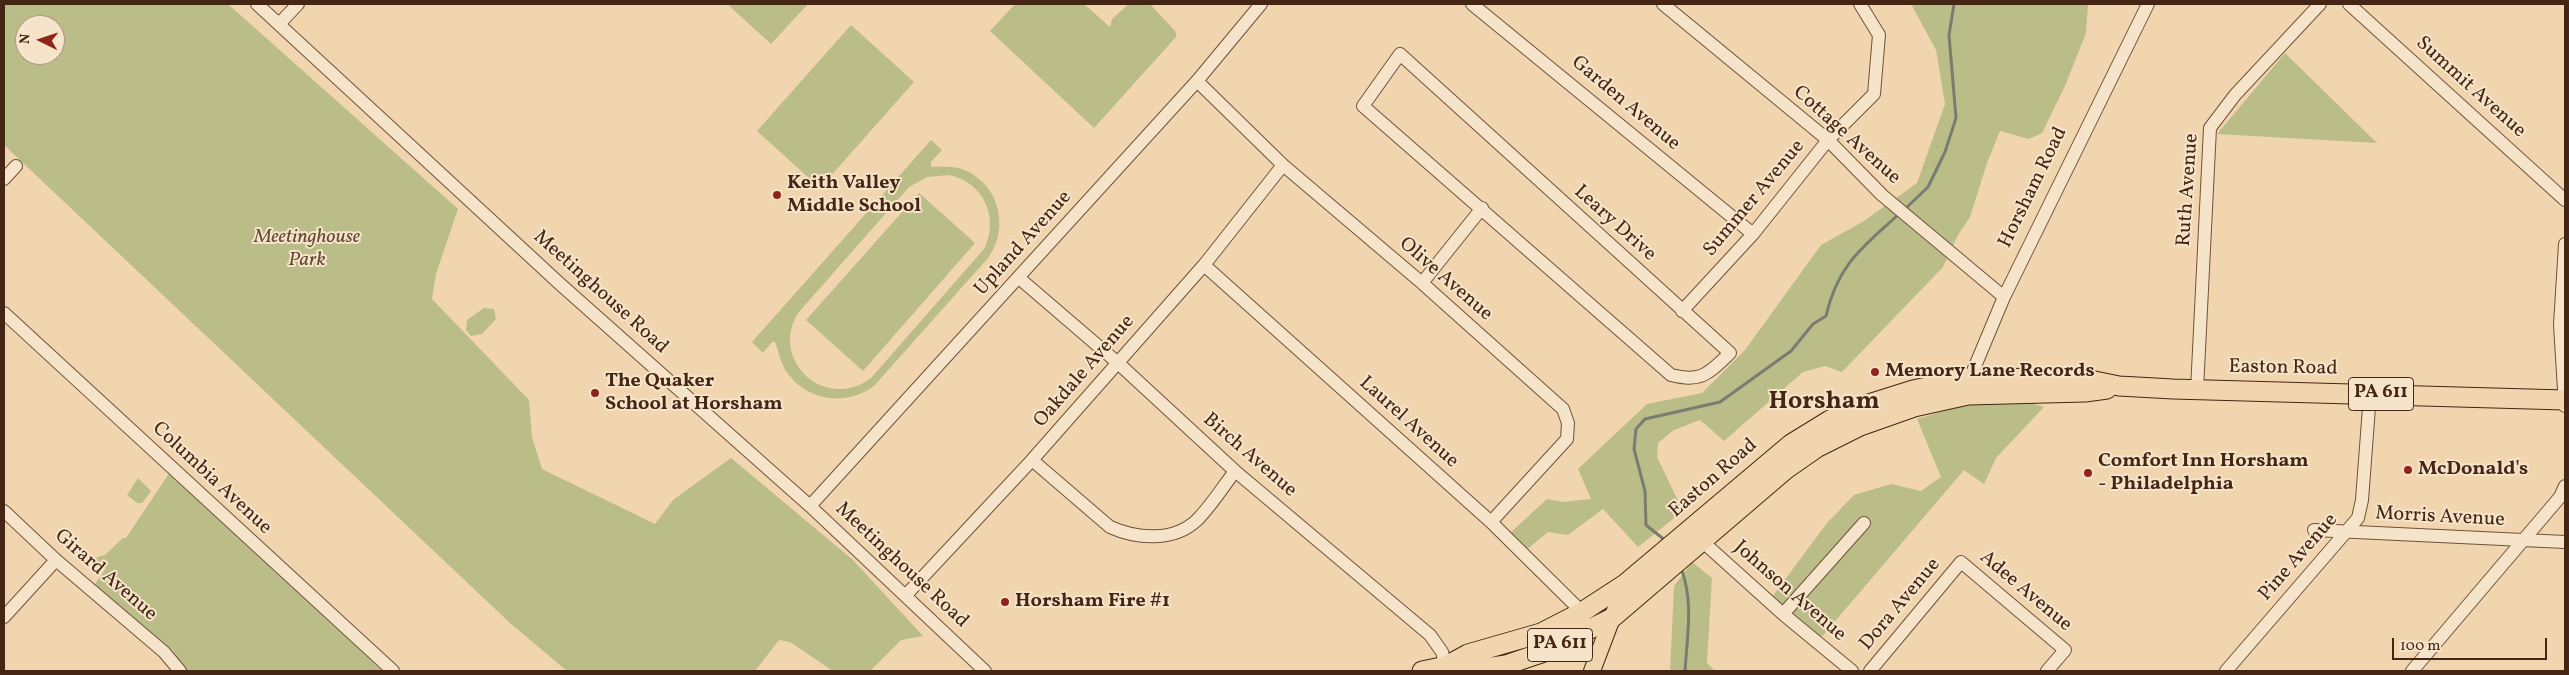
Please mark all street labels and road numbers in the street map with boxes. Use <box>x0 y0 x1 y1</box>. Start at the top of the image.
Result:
street label: Summit Avenue <box>2410 32 2530 144</box>
street label: Garden Avenue <box>1566 51 1684 157</box>
street label: Cottage Avenue <box>1787 81 1905 191</box>
street label: Horsham Road <box>1994 124 2074 252</box>
street label: Ruth Avenue <box>2173 133 2205 247</box>
street label: Summer Avenue <box>1699 136 1811 262</box>
street label: Leary Drive <box>1568 181 1660 267</box>
street label: Upland Avenue <box>970 186 1078 302</box>
street label: Meetinghouse Road <box>528 226 672 360</box>
street label: Olive Avenue <box>1393 233 1497 327</box>
street label: Oakdale Avenue <box>1030 311 1140 433</box>
street label: Easton Road <box>2228 356 2338 382</box>
street label: Laurel Avenue <box>1353 372 1463 474</box>
road number: PA 611 <box>2348 378 2414 410</box>
street label: Birch Avenue <box>1197 409 1301 503</box>
street label: Columbia Avenue <box>146 417 276 541</box>
street label: Easton Road <box>1665 434 1763 524</box>
street label: Meetinghouse Road <box>829 498 973 634</box>
street label: Morris Avenue <box>2375 503 2505 533</box>
street label: Pine Avenue <box>2254 509 2344 607</box>
street label: Girard Avenue <box>49 525 161 627</box>
street label: Johnson Avenue <box>1728 537 1850 647</box>
street label: Adee Avenue <box>1974 546 2076 638</box>
street label: Dora Avenue <box>1855 554 1947 656</box>
road number: PA 611 <box>1528 628 1592 662</box>

